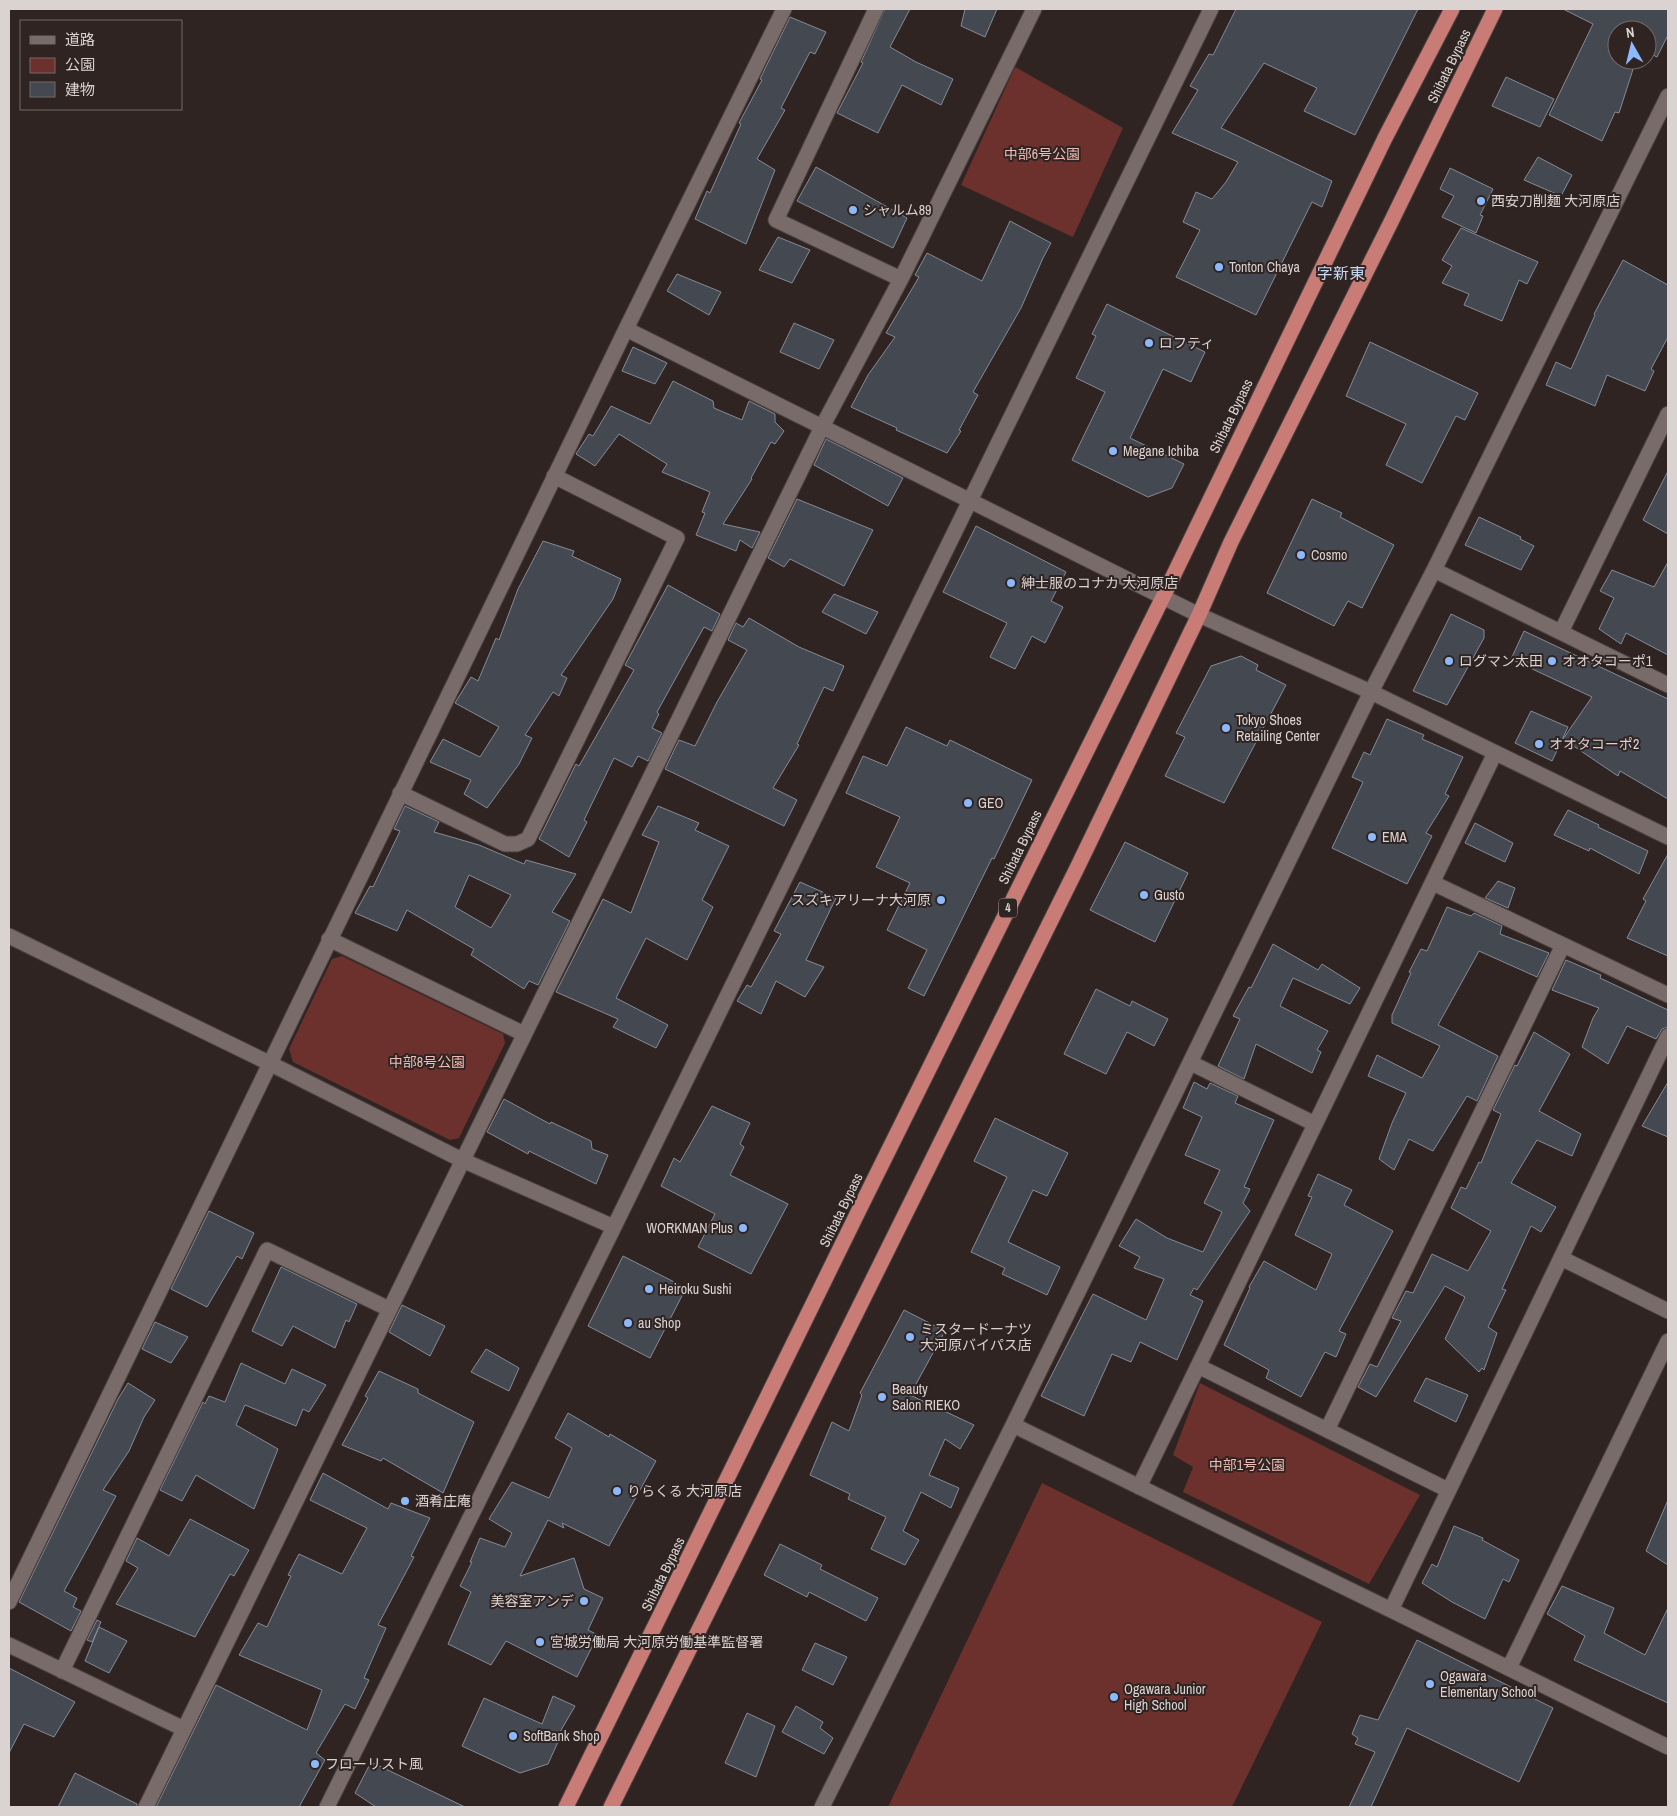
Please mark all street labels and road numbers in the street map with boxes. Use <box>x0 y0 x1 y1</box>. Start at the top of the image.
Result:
street label: Shibata Bypass <box>1423 26 1475 106</box>
street label: Shibata Bypass <box>1205 376 1257 456</box>
street label: Shibata Bypass <box>994 807 1046 887</box>
road number: 4 <box>999 898 1017 918</box>
street label: Shibata Bypass <box>815 1170 867 1250</box>
street label: Shibata Bypass <box>637 1534 689 1614</box>

